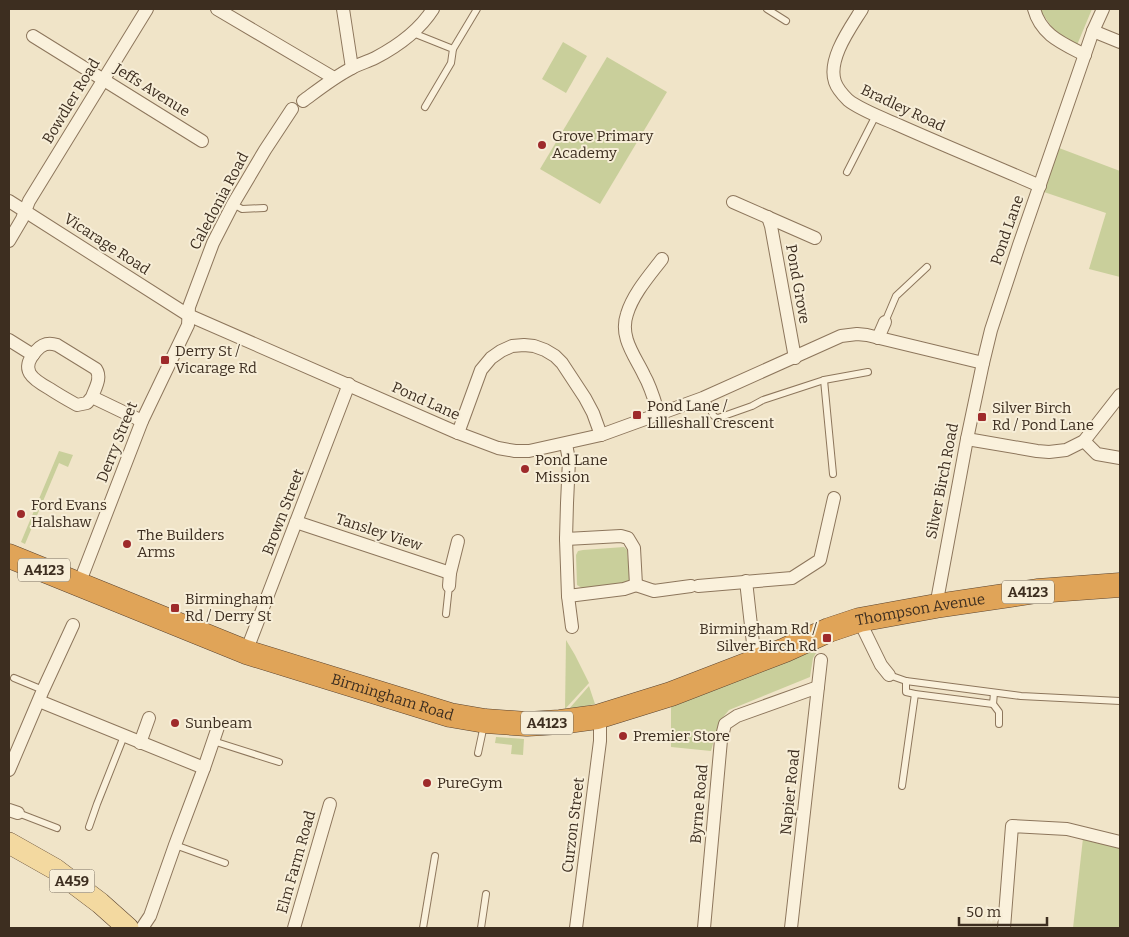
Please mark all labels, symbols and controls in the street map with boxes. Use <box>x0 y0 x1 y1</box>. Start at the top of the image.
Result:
street label: Bowdler Road <box>39 55 103 147</box>
street label: Jeffs Avenue <box>110 59 193 120</box>
street label: Bradley Road <box>858 81 948 135</box>
place label: Grove Primary Academy <box>552 127 654 162</box>
marker: Grove Primary Academy <box>536 139 548 151</box>
street label: Caledonia Road <box>186 149 252 253</box>
street label: Pond Lane <box>987 193 1027 267</box>
street label: Vicarage Road <box>61 210 153 279</box>
street label: Pond Grove <box>782 243 814 325</box>
place label: Derry St / Vicarage Rd <box>175 342 257 377</box>
marker: Derry St / Vicarage Rd <box>159 354 171 366</box>
street label: Pond Lane <box>389 378 463 424</box>
place label: Pond Lane / Lilleshall Crescent <box>647 397 775 432</box>
street label: Derry Street <box>93 399 142 485</box>
place label: Silver Birch Rd / Pond Lane <box>992 399 1094 434</box>
marker: Pond Lane / Lilleshall Crescent <box>631 409 643 421</box>
marker: Silver Birch Rd / Pond Lane <box>976 411 988 423</box>
street label: Silver Birch Road <box>922 421 962 540</box>
place label: Pond Lane Mission <box>535 451 608 486</box>
marker: Pond Lane Mission <box>519 463 531 475</box>
street label: Brown Street <box>258 466 308 558</box>
place label: Ford Evans Halshaw <box>31 496 107 531</box>
marker: Ford Evans Halshaw <box>15 508 27 520</box>
street label: Tansley View <box>333 510 426 555</box>
place label: The Builders Arms <box>137 526 224 561</box>
marker: The Builders Arms <box>121 538 133 550</box>
road number: A4123 <box>18 558 70 582</box>
road number: A4123 <box>1002 580 1054 604</box>
place label: Birmingham Rd / Derry St <box>185 590 274 625</box>
street label: Thompson Avenue <box>854 590 986 629</box>
marker: Birmingham Rd / Derry St <box>169 602 181 614</box>
place label: Birmingham Rd / Silver Birch Rd <box>699 620 817 655</box>
marker: Birmingham Rd / Silver Birch Rd <box>821 632 833 644</box>
street label: Birmingham Road <box>329 670 456 725</box>
road number: A4123 <box>521 711 573 734</box>
place label: Sunbeam <box>185 714 253 732</box>
marker: Sunbeam <box>169 717 181 729</box>
place label: Premier Store <box>633 727 730 745</box>
marker: Premier Store <box>617 730 629 742</box>
street label: Napier Road <box>777 748 803 836</box>
street label: Byrne Road <box>687 764 711 844</box>
place label: PureGym <box>437 774 503 792</box>
street label: Curzon Street <box>558 776 588 874</box>
marker: PureGym <box>421 777 433 789</box>
street label: Elm Farm Road <box>273 808 319 916</box>
road number: A459 <box>50 869 94 892</box>
scale bar <box>959 894 1046 926</box>
text: 50 m <box>966 903 1002 921</box>

